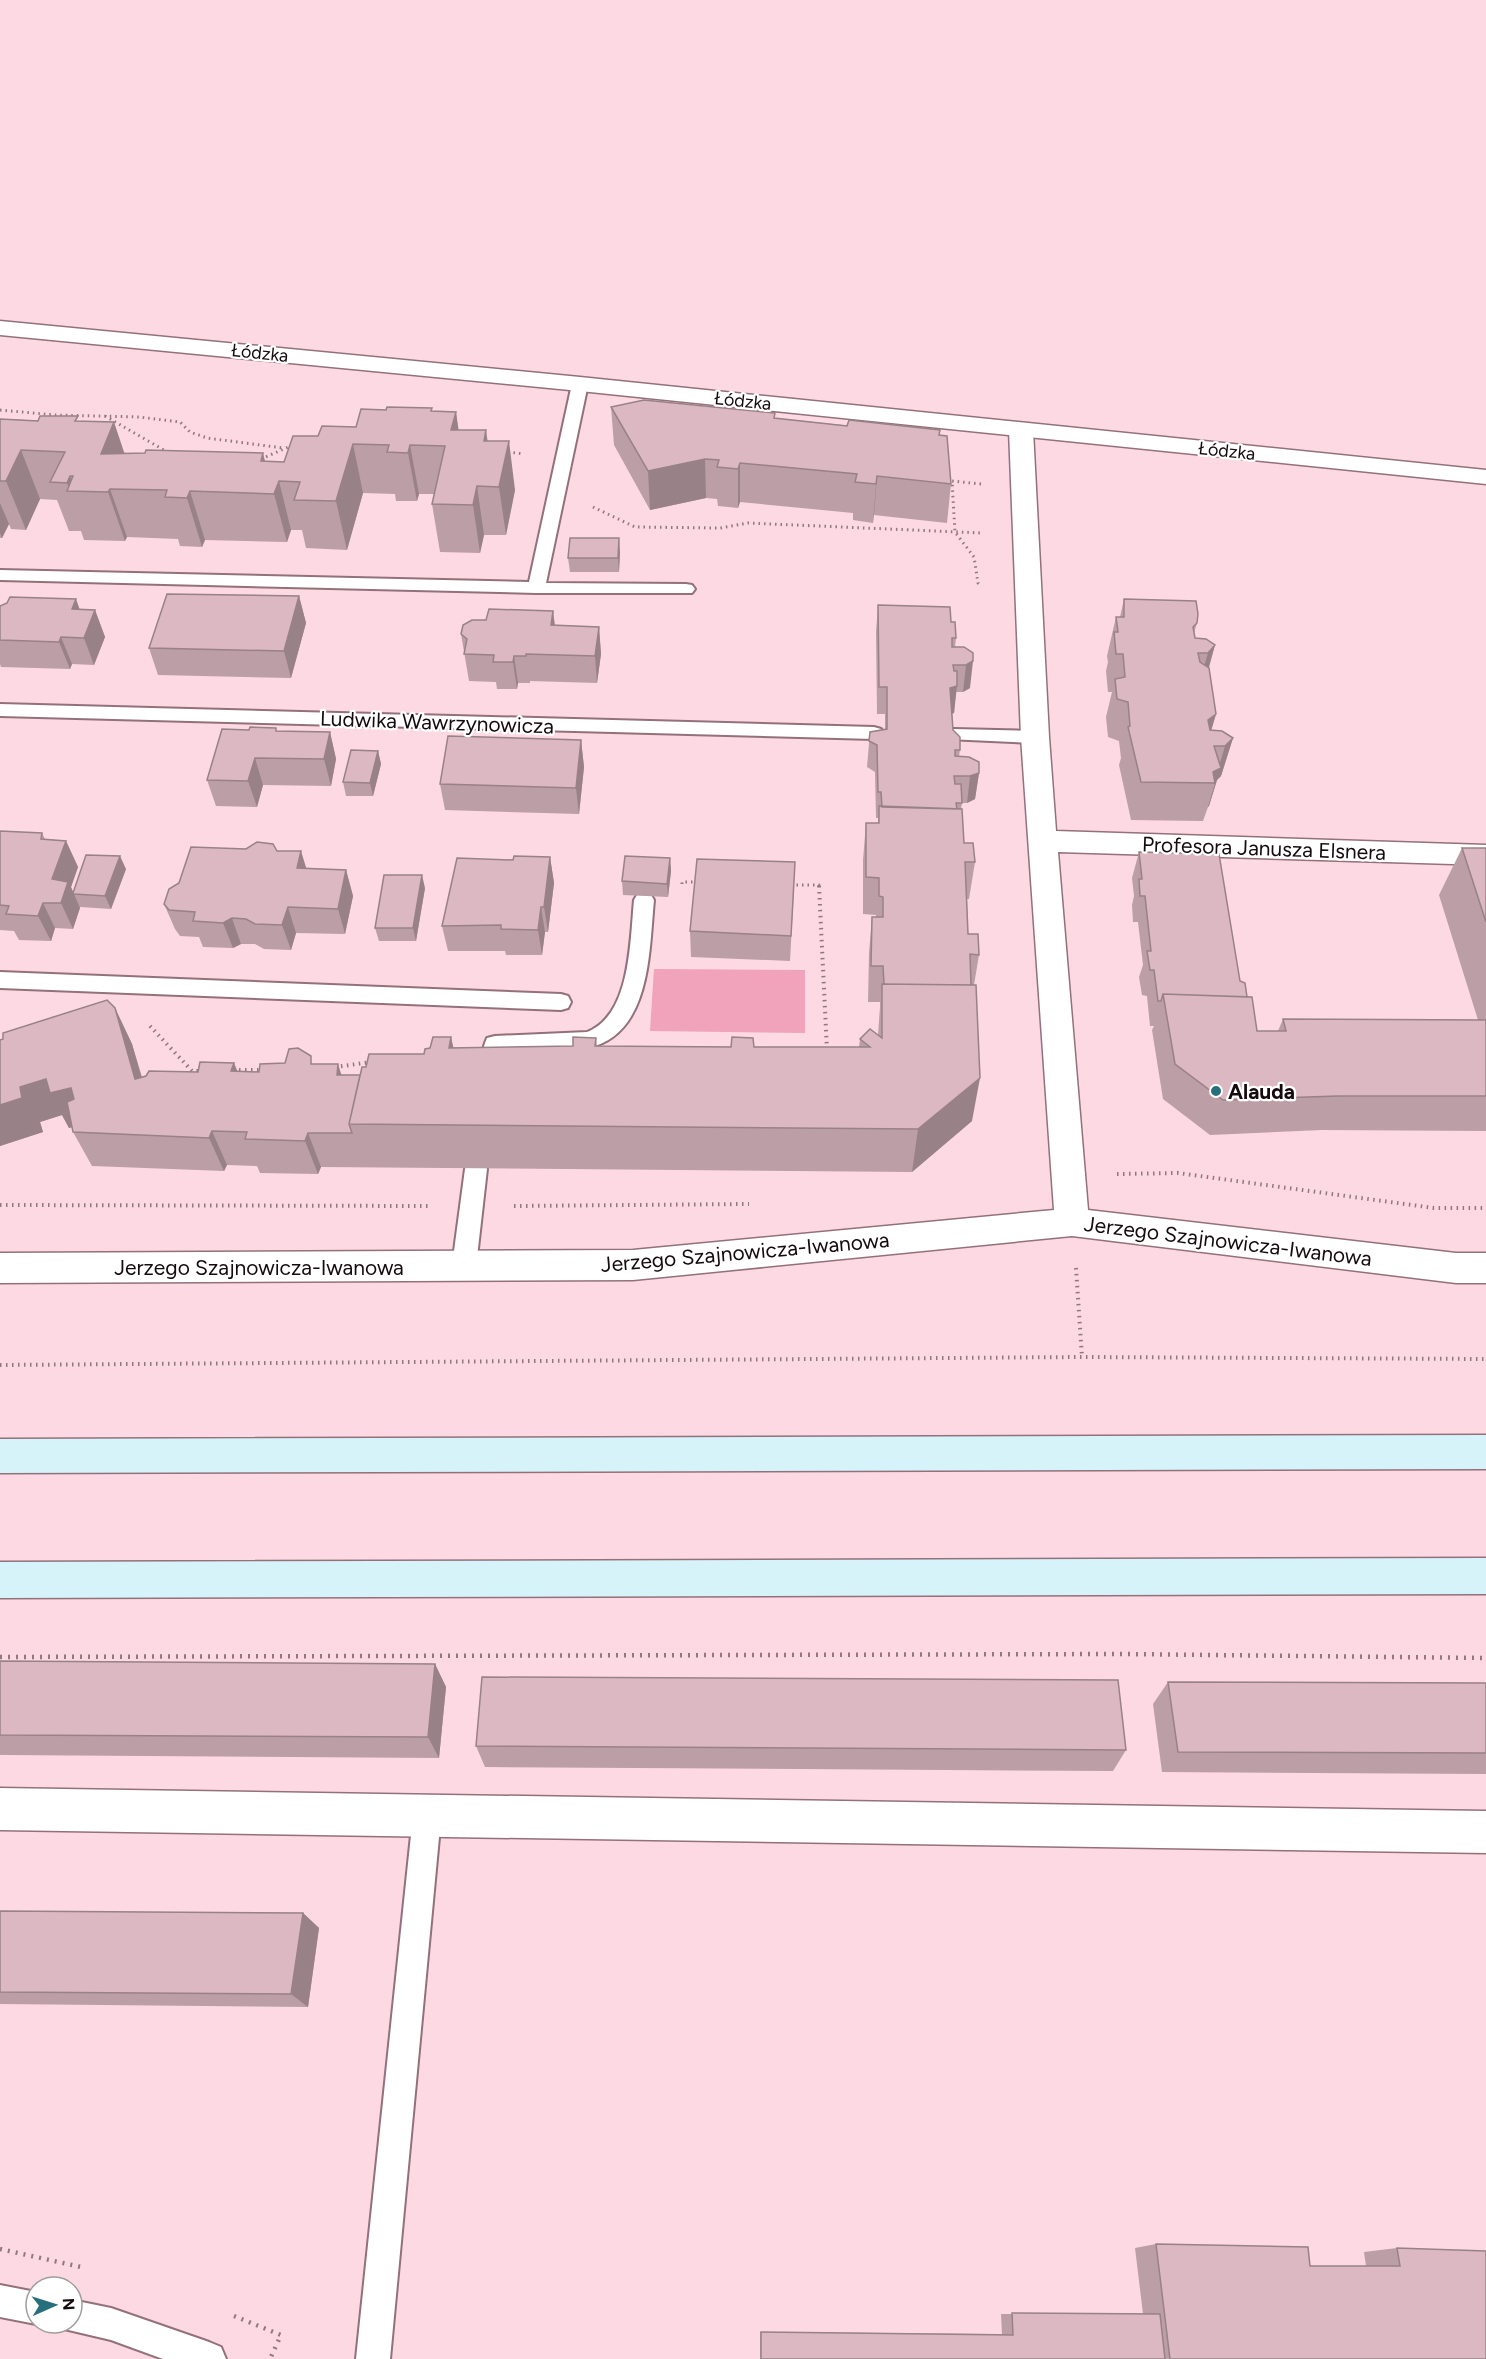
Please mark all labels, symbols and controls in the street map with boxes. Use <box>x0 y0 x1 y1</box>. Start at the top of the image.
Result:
street label: Łódzka <box>231 339 289 367</box>
street label: Łódzka <box>714 387 772 415</box>
street label: Łódzka <box>1198 437 1256 465</box>
street label: Ludwika Wawrzynowicza <box>320 705 554 739</box>
street label: Profesora Janusza Elsnera <box>1142 831 1386 865</box>
place label: Alauda <box>1228 1079 1295 1104</box>
marker: Alauda <box>1209 1084 1223 1098</box>
street label: Jerzego Szajnowicza-Iwanowa <box>1083 1211 1373 1271</box>
street label: Jerzego Szajnowicza-Iwanowa <box>600 1227 890 1277</box>
street label: Jerzego Szajnowicza-Iwanowa <box>114 1255 404 1280</box>
north arrow <box>24 2275 84 2335</box>
text: N <box>59 2298 78 2311</box>

